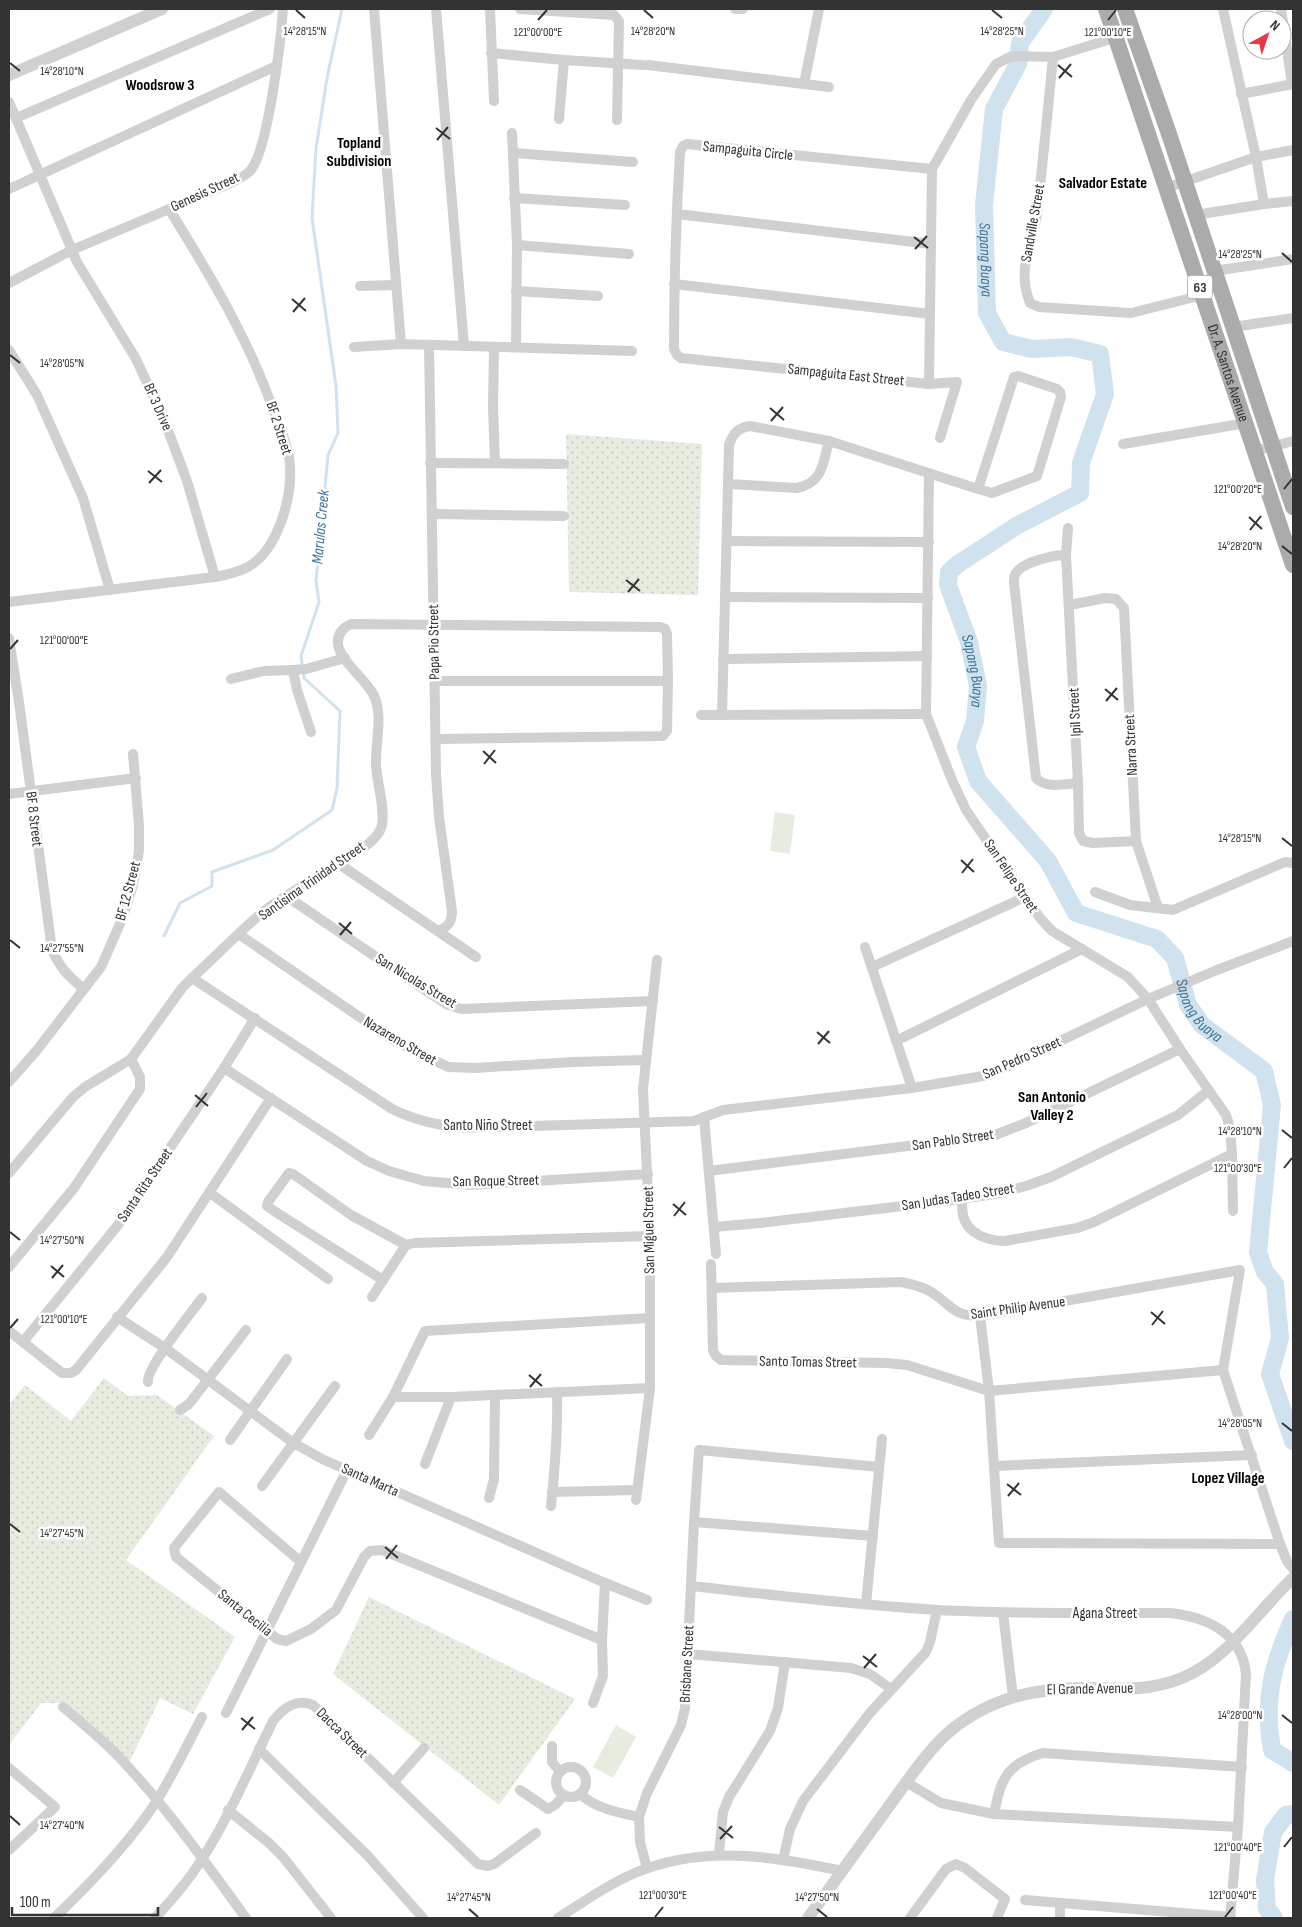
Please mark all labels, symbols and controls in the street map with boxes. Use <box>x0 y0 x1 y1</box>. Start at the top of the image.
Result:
north arrow <box>1242 10 1292 60</box>
text: N <box>1267 17 1283 34</box>
text: 14°28'15"N <box>284 24 326 39</box>
text: 14°28'20"N <box>631 24 675 39</box>
text: 14°28'25"N <box>980 24 1024 39</box>
text: 121°00'00"E <box>514 25 562 40</box>
text: 121°00'10"E <box>1084 25 1132 40</box>
text: 14°28'10"N <box>40 64 84 79</box>
district label: Woodsrow 3 <box>126 76 194 95</box>
district label: Topland Subdivision <box>327 134 391 171</box>
street label: Sampaguita Circle <box>702 137 794 165</box>
street label: Genesis Street <box>168 168 243 216</box>
district label: Salvador Estate <box>1059 174 1147 193</box>
street label: Sandville Street <box>1017 182 1049 264</box>
water label: Sapang Buaya <box>975 222 996 298</box>
text: 14°28'25"N <box>1218 247 1262 262</box>
road number: 63 <box>1188 276 1212 298</box>
street label: Dr. A. Santos Avenue <box>1203 322 1254 424</box>
text: 14°28'05"N <box>40 356 84 371</box>
street label: Sampaguita East Street <box>787 359 906 391</box>
street label: BF 3 Drive <box>139 380 177 434</box>
street label: BF 2 Street <box>261 399 297 458</box>
text: 121°00'20"E <box>1214 482 1262 497</box>
water label: Marulas Creek <box>308 488 334 565</box>
text: 14°28'20"N <box>1218 539 1262 554</box>
street label: Papa Pio Street <box>424 604 444 680</box>
water label: Sapang Buaya <box>957 631 988 709</box>
text: 121°00'00"E <box>40 633 88 648</box>
street label: Ipil Street <box>1064 687 1086 737</box>
street label: Narra Street <box>1120 713 1142 776</box>
street label: BF 8 Street <box>21 790 47 848</box>
text: 14°28'15"N <box>1219 831 1261 846</box>
street label: San Felipe Street <box>979 836 1043 917</box>
street label: Santisima Trinidad Street <box>255 837 369 925</box>
street label: BF 12 Street <box>111 859 145 923</box>
text: 14°27'55"N <box>40 941 84 956</box>
street label: San Nicolas Street <box>372 949 461 1013</box>
water label: Sapang Buaya <box>1172 977 1227 1047</box>
street label: Nazareno Street <box>360 1012 440 1070</box>
street label: San Pedro Street <box>980 1032 1065 1084</box>
district label: San Antonio Valley 2 <box>1018 1088 1086 1125</box>
street label: Santo Niño Street <box>444 1116 533 1135</box>
text: 14°28'10"N <box>1218 1124 1262 1139</box>
street label: San Pablo Street <box>911 1125 995 1155</box>
street label: Santa Rita Street <box>113 1144 177 1226</box>
text: 121°00'30"E <box>1214 1161 1262 1176</box>
street label: San Roque Street <box>453 1171 540 1191</box>
street label: San Judas Tadeo Street <box>900 1179 1016 1215</box>
street label: San Miguel Street <box>639 1186 659 1274</box>
text: 14°27'50"N <box>40 1233 84 1248</box>
street label: Saint Philip Avenue <box>970 1292 1066 1324</box>
text: 121°00'10"E <box>40 1312 88 1327</box>
street label: Santo Tomas Street <box>759 1352 858 1372</box>
text: 14°28'05"N <box>1218 1416 1262 1431</box>
street label: Santa Marta <box>338 1459 402 1501</box>
district label: Lopez Village <box>1191 1469 1265 1488</box>
text: 14°27'45"N <box>40 1526 84 1541</box>
street label: Santa Cecilia <box>214 1585 276 1641</box>
street label: Agana Street <box>1072 1604 1138 1623</box>
street label: Brisbane Street <box>675 1624 699 1703</box>
street label: El Grande Avenue <box>1047 1679 1133 1699</box>
street label: Dacca Street <box>312 1704 372 1763</box>
text: 14°28'00"N <box>1218 1708 1262 1723</box>
text: 14°27'40"N <box>40 1818 84 1833</box>
text: 121°00'40"E <box>1214 1840 1262 1855</box>
scale bar <box>12 1884 159 1916</box>
text: 121°00'30"E <box>639 1888 687 1903</box>
text: 121°00'40"E <box>1209 1888 1257 1903</box>
text: 14°27'45"N <box>447 1890 491 1905</box>
text: 14°27'50"N <box>795 1890 839 1905</box>
text: 100 m <box>20 1893 51 1912</box>

